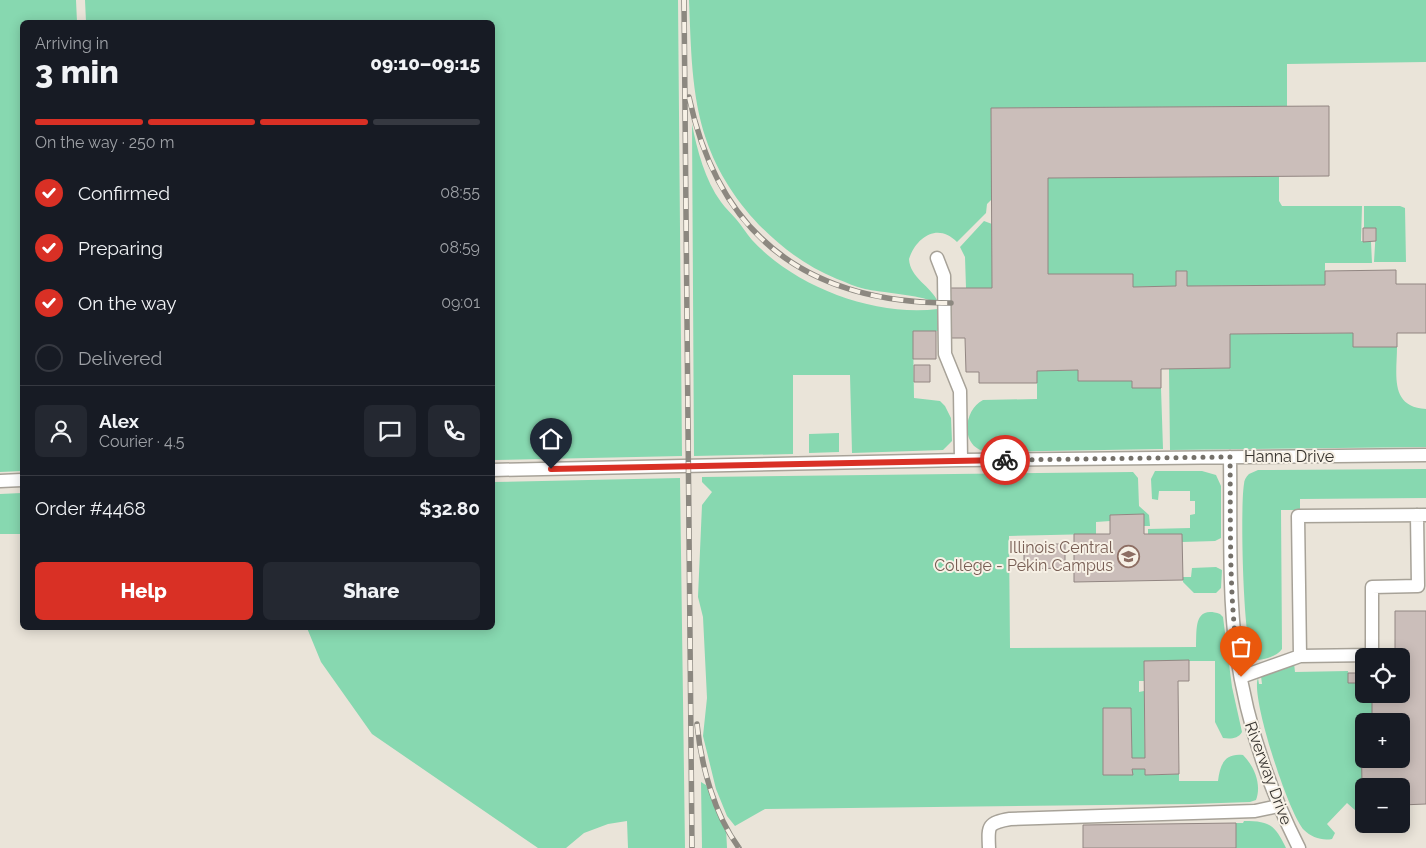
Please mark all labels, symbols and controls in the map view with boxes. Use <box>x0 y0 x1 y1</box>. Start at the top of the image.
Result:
text: Arriving in <box>35 34 109 53</box>
text: 09:10–09:15 <box>370 52 480 74</box>
text: 3 min <box>35 53 119 90</box>
text: On the way · 250 m <box>35 133 174 152</box>
icon: check <box>35 179 63 207</box>
text: Confirmed <box>78 182 170 204</box>
text: 08:55 <box>440 183 480 202</box>
icon: check <box>35 234 63 262</box>
text: Preparing <box>78 237 163 259</box>
text: 08:59 <box>440 238 480 257</box>
icon: check <box>35 289 63 317</box>
text: On the way <box>78 292 177 314</box>
text: 09:01 <box>441 293 480 312</box>
text: Delivered <box>78 347 162 369</box>
button: person <box>35 405 87 457</box>
button: chat <box>364 405 416 457</box>
button: phone <box>428 405 480 457</box>
text: Alex <box>99 410 139 432</box>
pin <box>530 418 572 469</box>
icon: home <box>537 425 565 453</box>
text: Courier · 4.5 <box>99 432 184 451</box>
courier <box>980 435 1030 485</box>
icon: bike <box>991 446 1019 474</box>
street label: Hanna Drive <box>1244 447 1334 466</box>
text: Order #4468 <box>35 497 146 519</box>
text: $32.80 <box>419 497 480 519</box>
place label: Illinois Central College - Pekin Campus <box>934 538 1114 575</box>
school or university icon: Illinois Central College - Pekin Campus <box>1117 544 1141 568</box>
button: Help <box>35 562 253 620</box>
button: Share <box>263 562 480 620</box>
pin <box>1220 626 1262 677</box>
icon: bag <box>1227 633 1255 661</box>
map controls <box>1355 648 1410 833</box>
button: locate <box>1355 648 1410 703</box>
button: + <box>1355 713 1410 768</box>
street label: Riverway Drive <box>1241 719 1296 828</box>
button: − <box>1355 778 1410 833</box>

